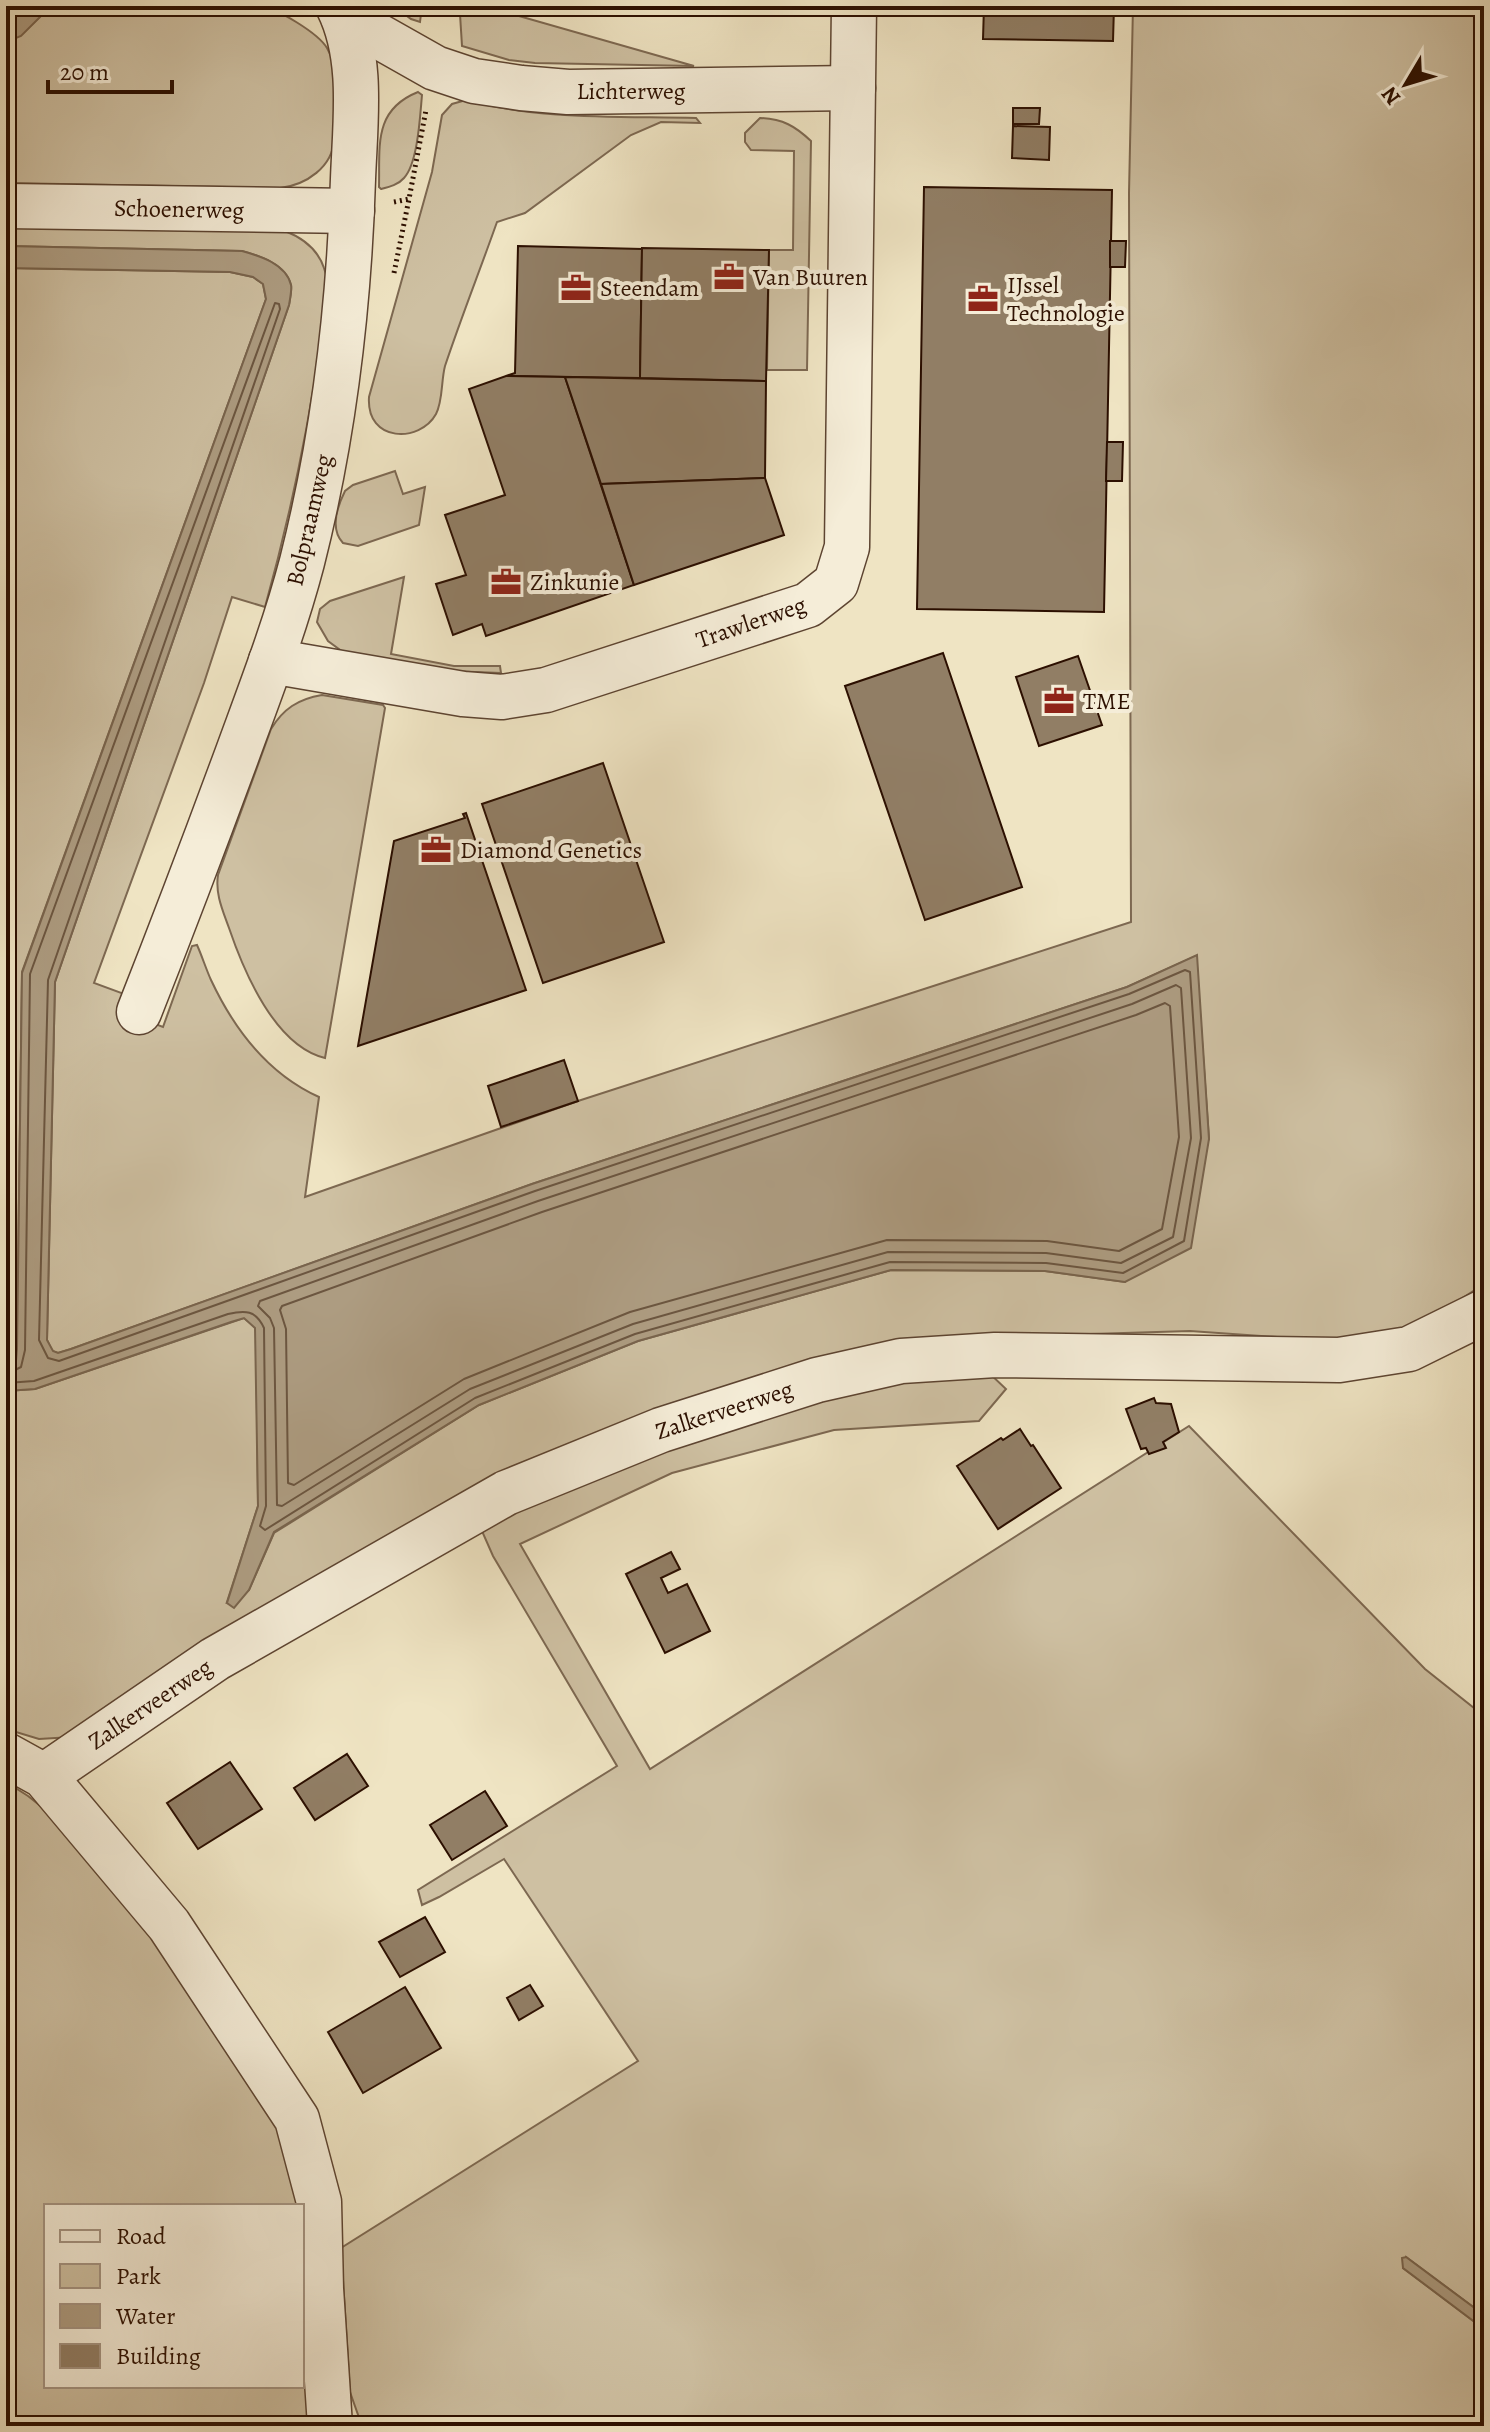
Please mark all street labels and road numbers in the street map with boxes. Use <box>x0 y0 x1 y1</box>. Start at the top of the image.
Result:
street label: Lichterweg <box>576 75 686 107</box>
street label: Schoenerweg <box>113 192 245 226</box>
street label: Bolpraamweg <box>278 451 340 589</box>
street label: Trawlerweg <box>692 588 810 656</box>
street label: Zalkerveerweg <box>651 1373 797 1447</box>
street label: Zalkerveerweg <box>82 1651 218 1757</box>

